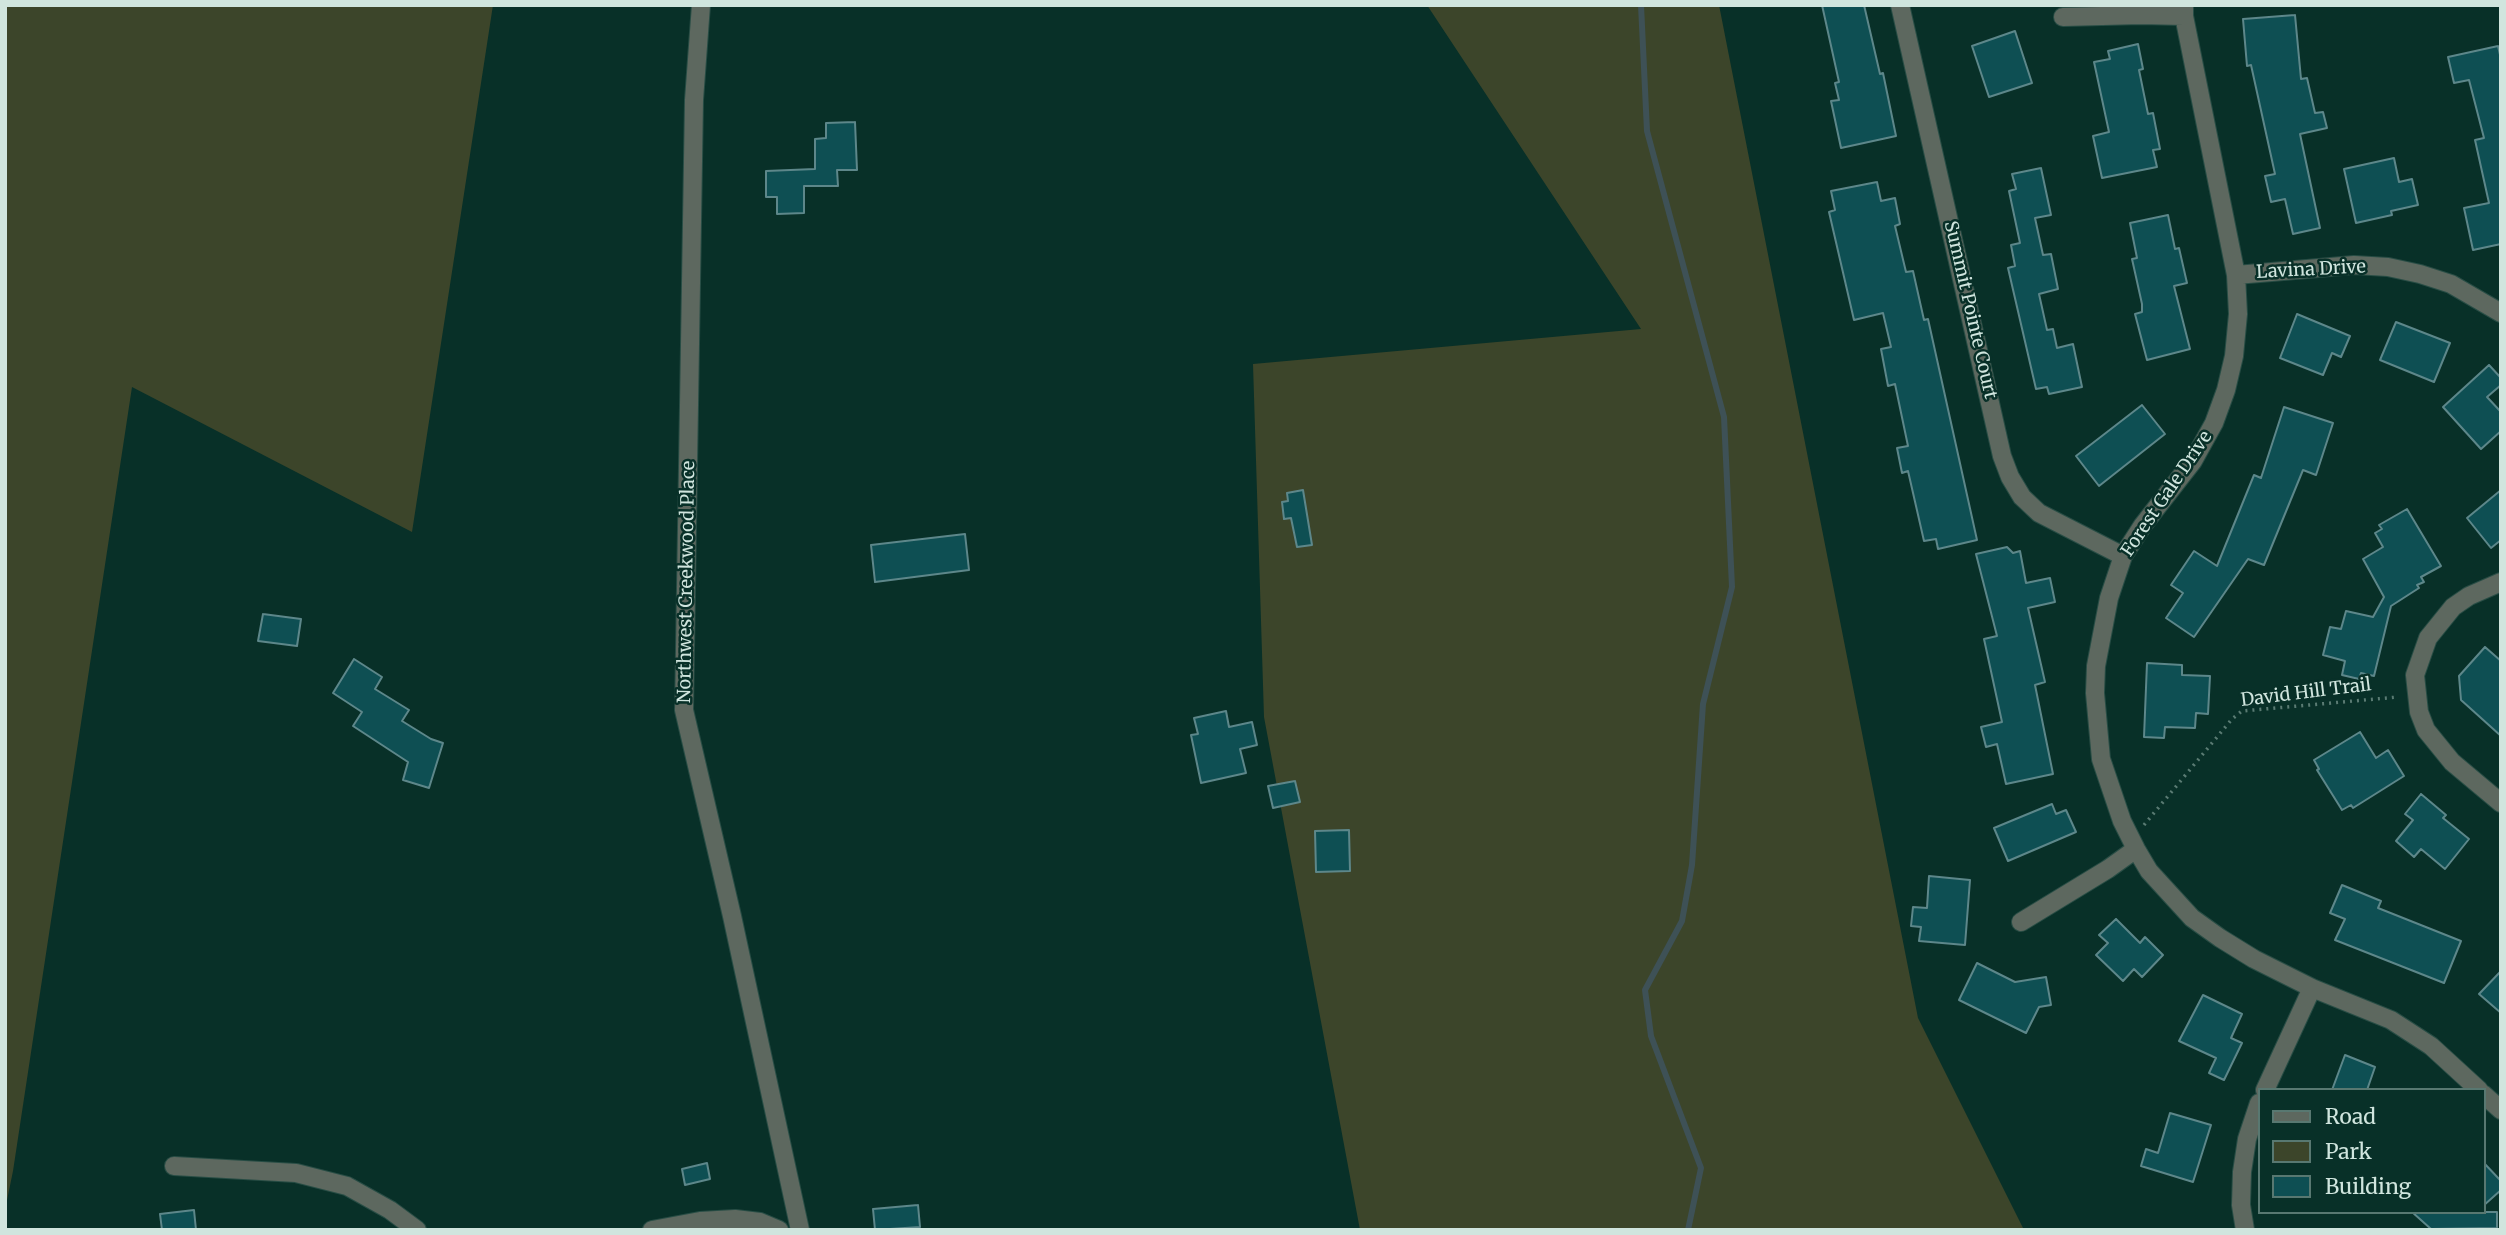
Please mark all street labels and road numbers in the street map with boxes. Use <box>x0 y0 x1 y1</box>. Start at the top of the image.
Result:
street label: Summit Pointe Court <box>1939 219 2001 401</box>
street label: Lavina Drive <box>2256 256 2366 284</box>
street label: Forest Gale Drive <box>2117 427 2217 561</box>
street label: Northwest Creekwood Place <box>674 461 700 703</box>
street label: David Hill Trail <box>2240 674 2372 712</box>

